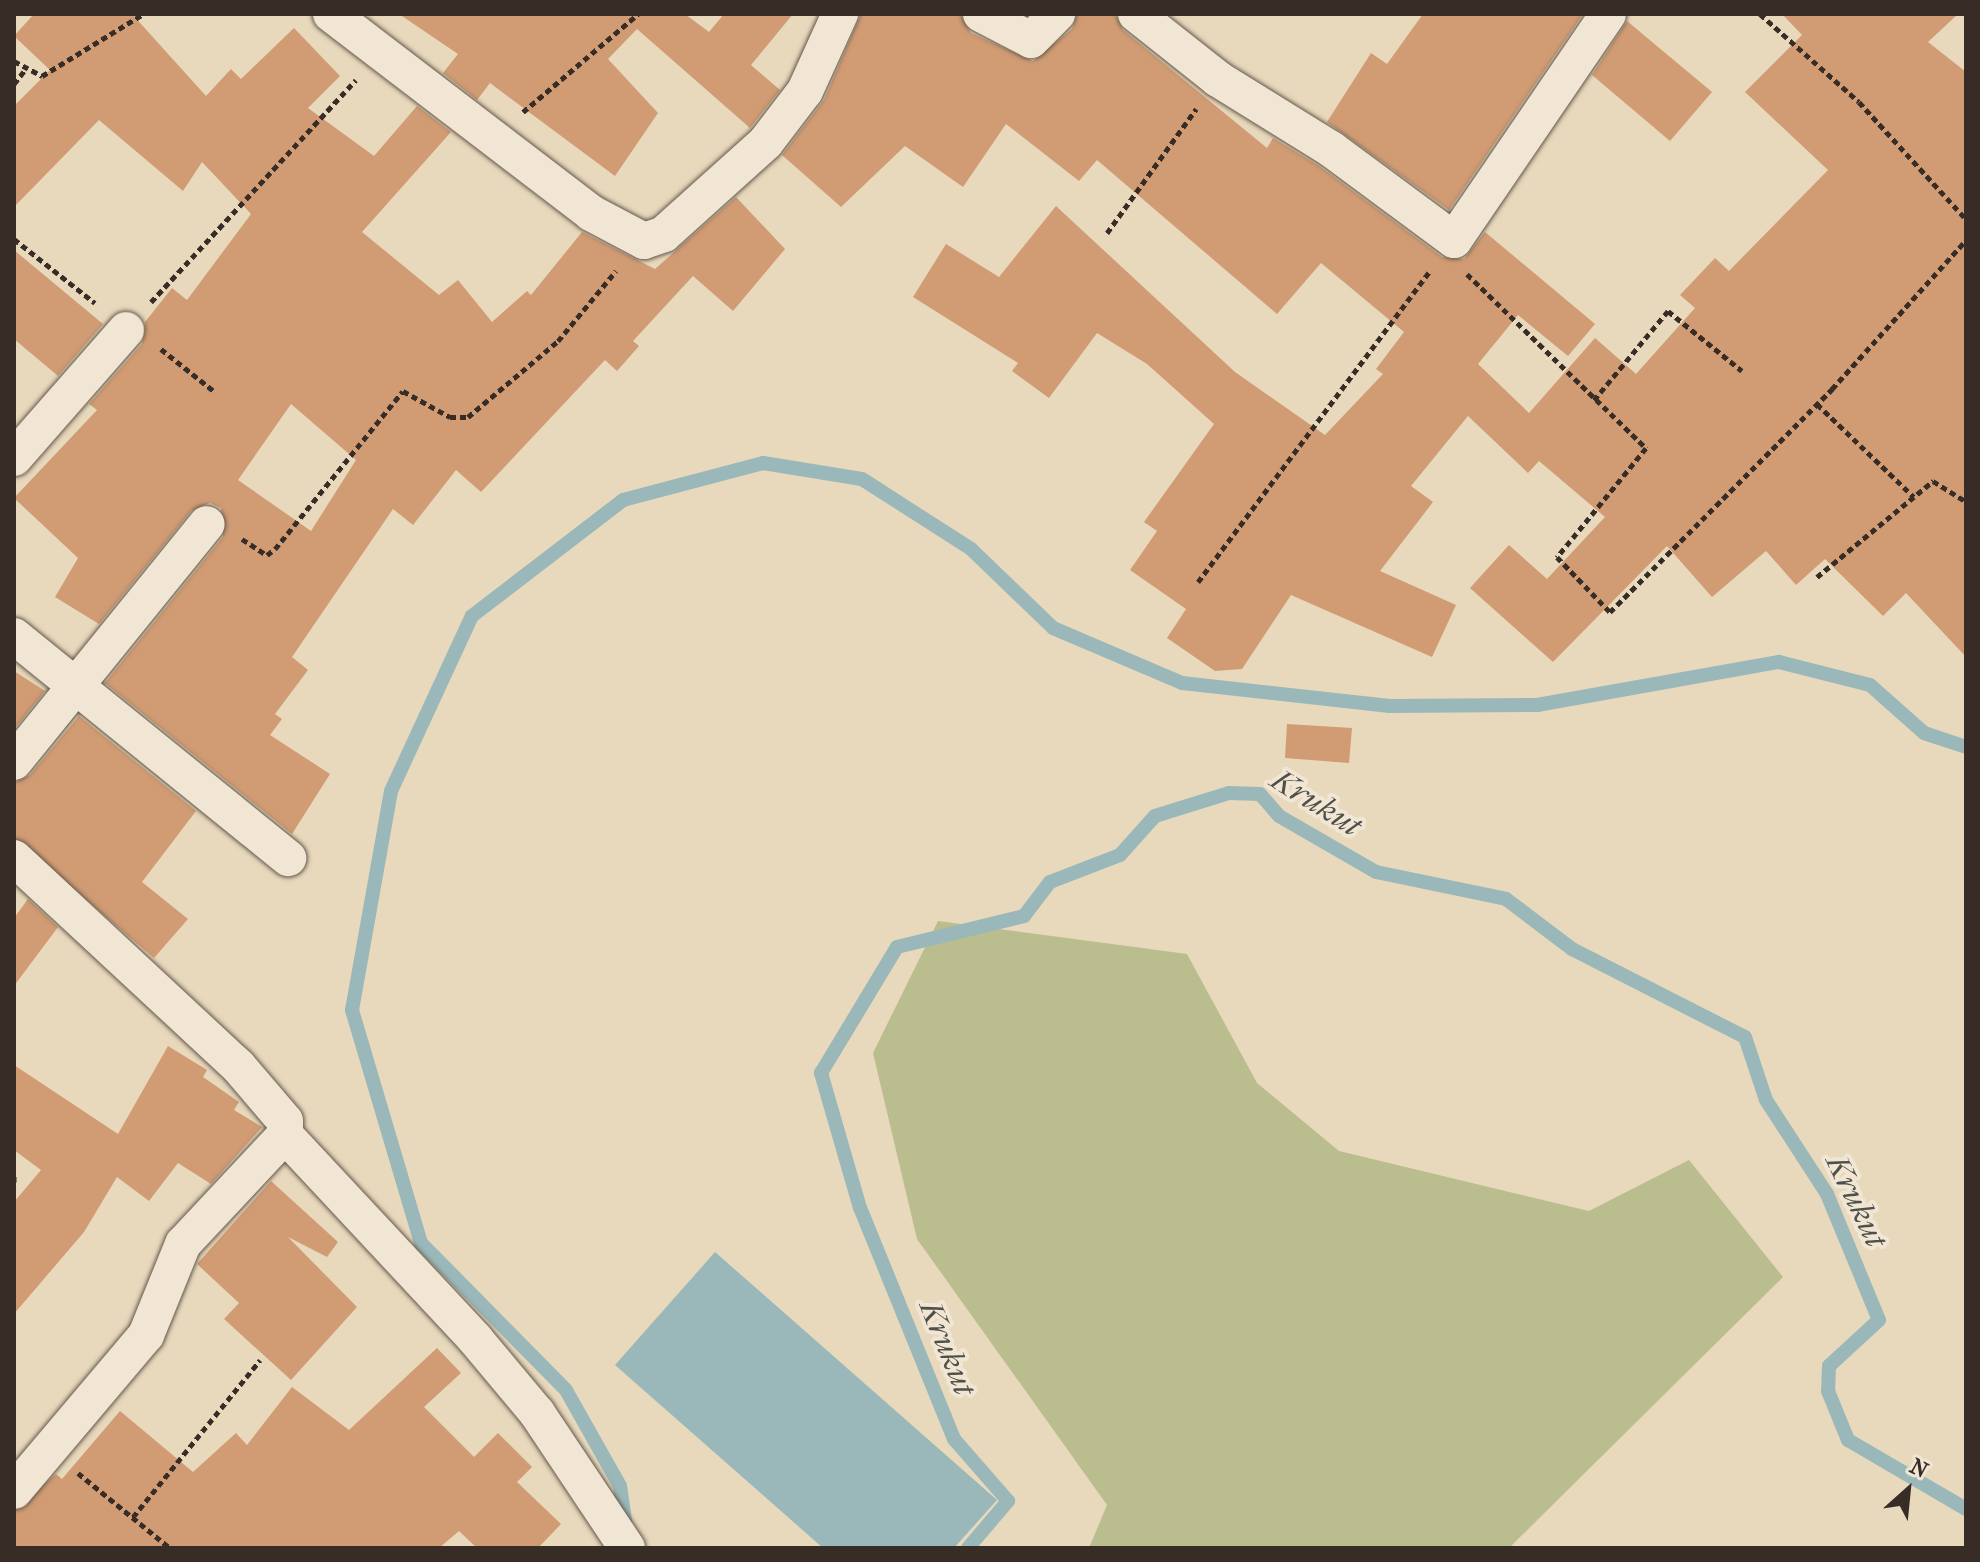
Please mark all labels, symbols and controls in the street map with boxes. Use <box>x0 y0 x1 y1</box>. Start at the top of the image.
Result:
water label: Krukut <box>1264 761 1368 845</box>
water label: Krukut <box>1817 1148 1895 1254</box>
water label: Krukut <box>911 1295 983 1401</box>
north arrow <box>1868 1450 1948 1530</box>
text: N <box>1906 1453 1932 1484</box>

